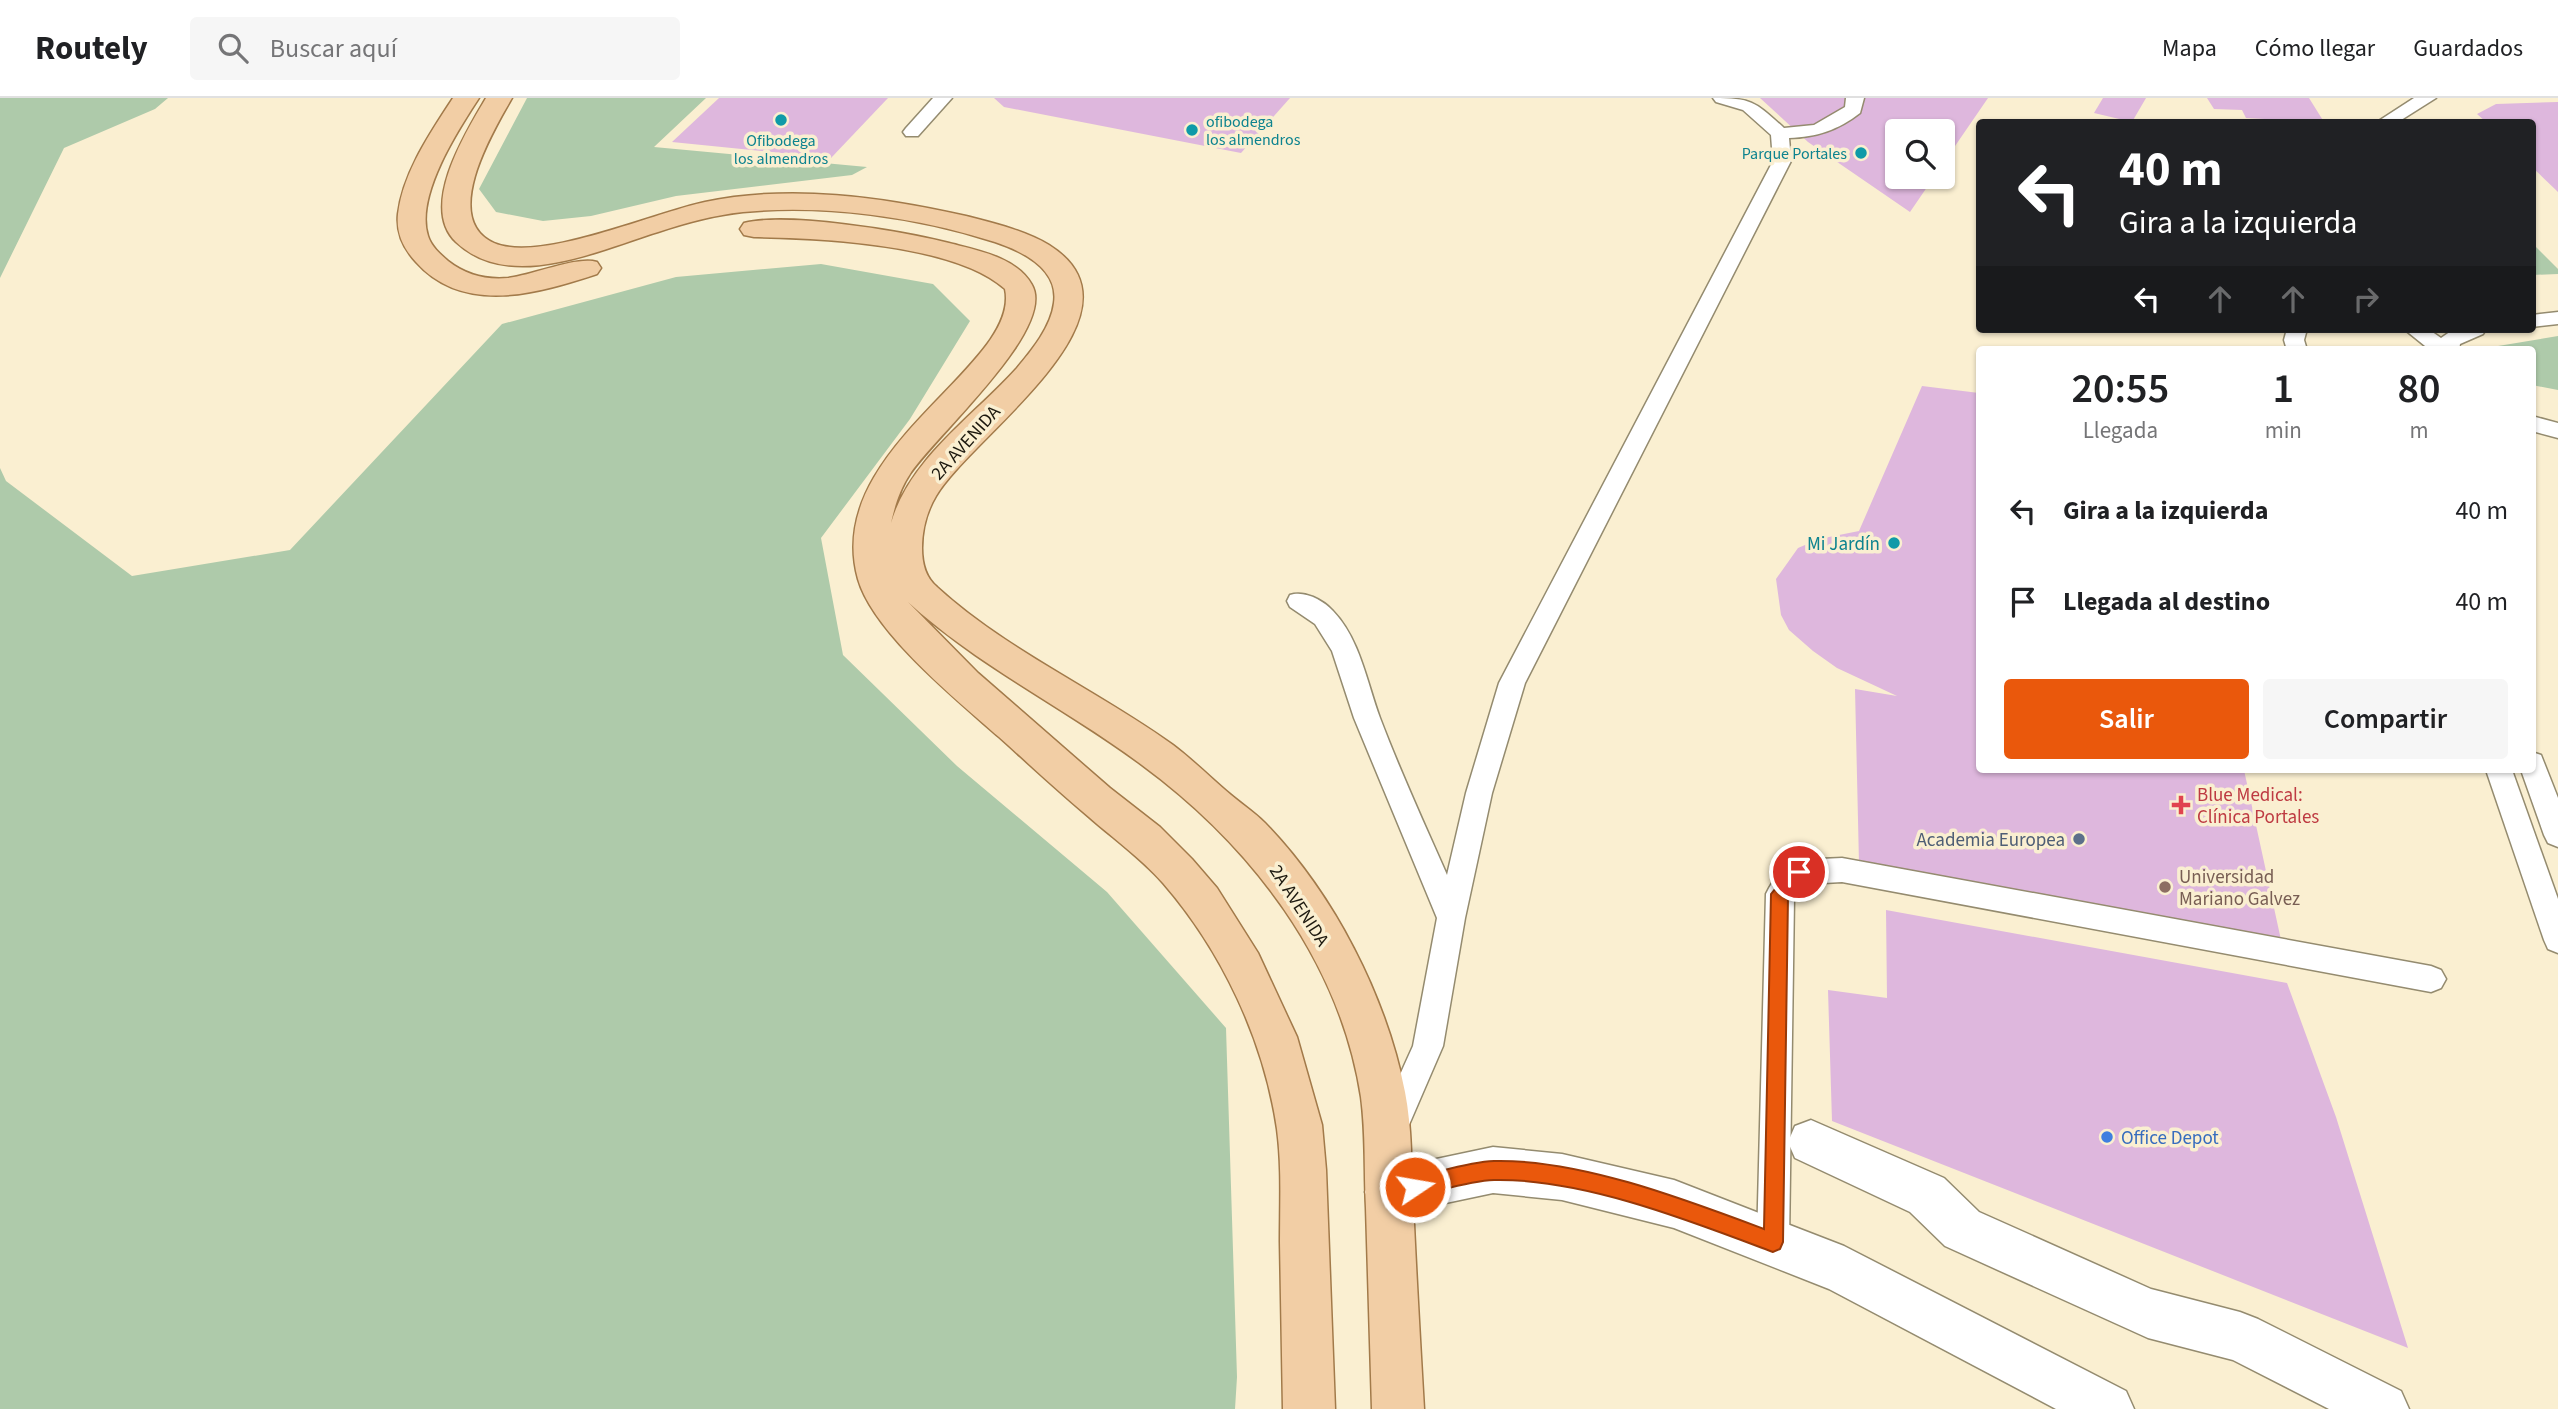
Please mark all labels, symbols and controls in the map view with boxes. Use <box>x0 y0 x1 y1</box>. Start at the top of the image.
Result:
search box <box>190 17 680 80</box>
text: Routely <box>35 25 148 72</box>
icon: search <box>214 29 252 67</box>
text: Buscar aquí <box>270 30 397 67</box>
text: Mapa <box>2162 31 2217 66</box>
text: Cómo llegar <box>2255 31 2375 66</box>
text: Guardados <box>2413 31 2523 66</box>
place label: ofibodega los almendros <box>1206 111 1301 151</box>
marker: Ofibodega los almendros <box>773 112 789 128</box>
map controls <box>1885 119 1955 189</box>
button: search <box>1885 119 1955 189</box>
marker: ofibodega los almendros <box>1184 122 1200 138</box>
place label: Ofibodega los almendros <box>734 130 828 170</box>
text: 40 m <box>2119 135 2223 205</box>
place label: Parque Portales <box>1742 143 1847 165</box>
marker: Parque Portales <box>1853 145 1869 161</box>
icon: left <box>2004 147 2095 238</box>
text: Gira a la izquierda <box>2119 200 2357 246</box>
icon: left <box>2128 280 2166 318</box>
icon: ahead <box>2201 280 2239 318</box>
icon: ahead <box>2274 280 2312 318</box>
icon: right <box>2347 280 2385 318</box>
text: 20:55 <box>2071 359 2169 419</box>
text: 1 <box>2273 359 2294 419</box>
text: 80 <box>2397 359 2441 419</box>
street label: 2A AVENIDA <box>925 399 1008 486</box>
text: Llegada <box>2083 414 2158 447</box>
text: min <box>2265 414 2302 447</box>
text: m <box>2409 414 2428 447</box>
icon: left <box>2004 492 2042 530</box>
text: Gira a la izquierda <box>2063 492 2268 529</box>
text: 40 m <box>2455 492 2508 529</box>
place label: Mi Jardín <box>1807 531 1880 558</box>
marker: Mi Jardín <box>1886 535 1902 551</box>
icon: arrive <box>2004 583 2042 621</box>
text: Llegada al destino <box>2063 583 2270 620</box>
text: 40 m <box>2455 583 2508 620</box>
button: Salir <box>2004 679 2249 759</box>
button: Compartir <box>2263 679 2508 759</box>
place label: Blue Medical: Clínica Portales <box>2197 782 2319 831</box>
marker: Blue Medical: Clínica Portales <box>2171 795 2191 815</box>
place label: Academia Europea <box>1917 827 2065 854</box>
marker: Academia Europea <box>2071 831 2087 847</box>
pin <box>1769 842 1829 902</box>
icon: arrive <box>1780 853 1818 891</box>
street label: 2A AVENIDA <box>1262 860 1336 953</box>
place label: Universidad Mariano Galvez <box>2179 864 2300 913</box>
marker: Universidad Mariano Galvez <box>2157 879 2173 895</box>
place label: Office Depot <box>2121 1125 2219 1152</box>
marker: Office Depot <box>2099 1129 2115 1145</box>
position arrow <box>1378 1150 1452 1224</box>

